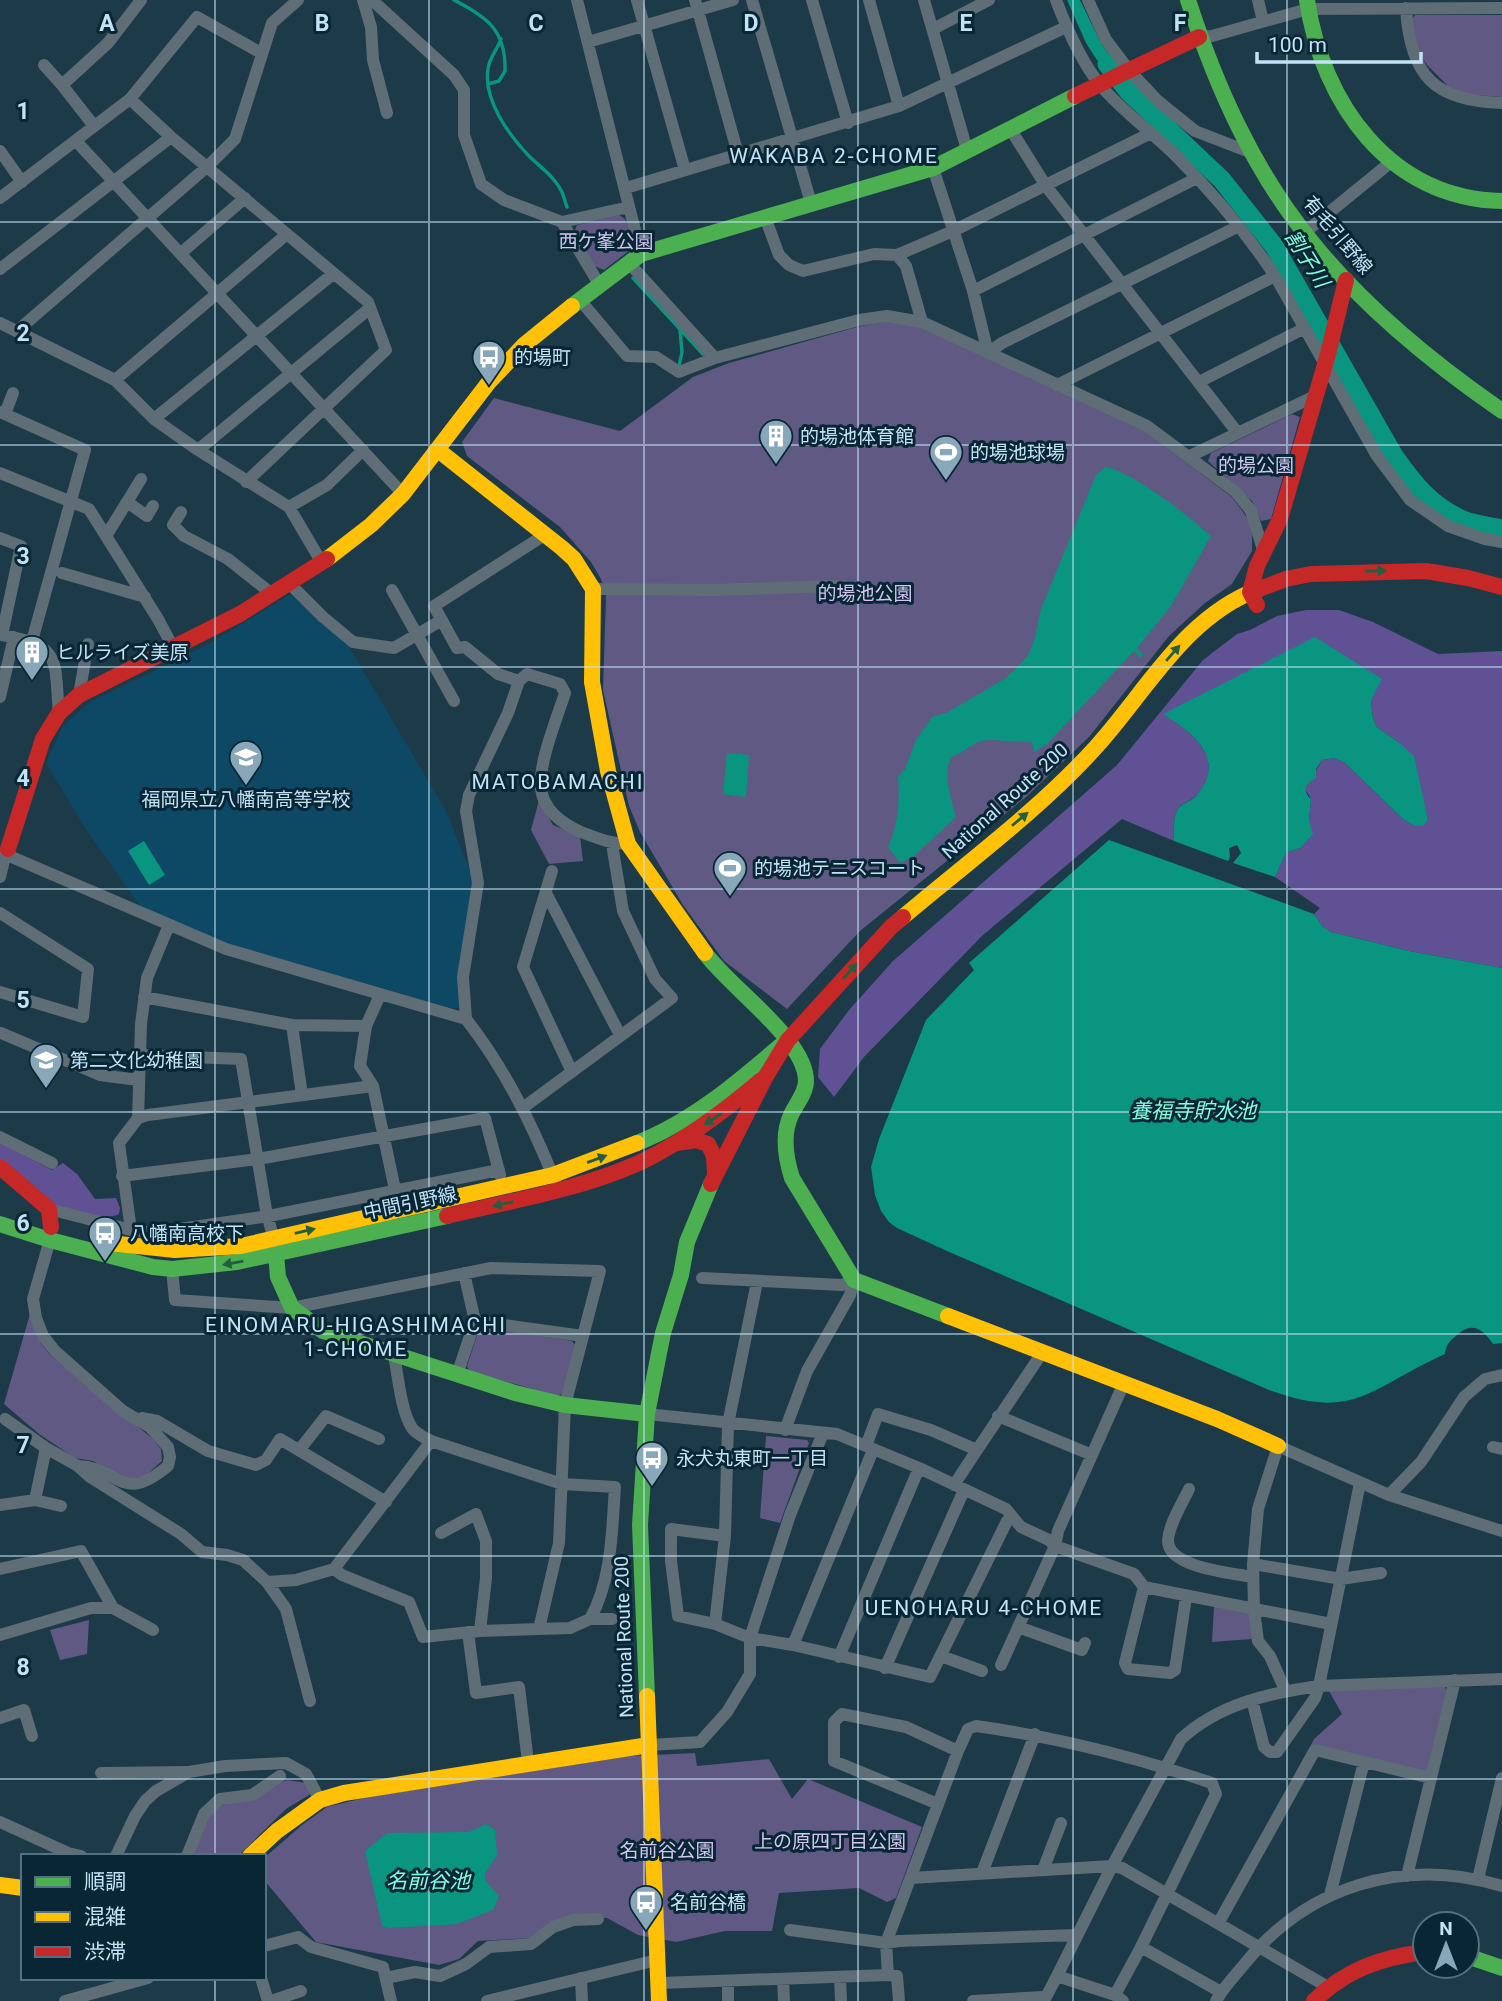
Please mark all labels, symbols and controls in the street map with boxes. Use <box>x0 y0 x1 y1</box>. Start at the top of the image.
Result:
text: A <box>99 10 115 37</box>
text: B <box>315 10 329 37</box>
text: C <box>528 10 544 37</box>
text: D <box>744 10 758 37</box>
text: E <box>960 10 973 37</box>
text: F <box>1174 10 1187 37</box>
scale bar <box>1257 21 1422 65</box>
text: 100 m <box>1268 33 1327 57</box>
text: 1 <box>16 98 30 125</box>
district label: WAKABA 2-CHOME <box>729 144 939 168</box>
street label: 有毛引野線 <box>1299 191 1377 279</box>
water label: 割子川 <box>1280 226 1335 294</box>
park label: 西ケ峯公園 <box>558 230 654 253</box>
text: 2 <box>16 320 30 347</box>
bus stop icon: 的場町 <box>470 338 508 387</box>
place label: 的場町 <box>514 346 571 369</box>
building icon: 的場池体育館 <box>757 417 795 466</box>
place label: 的場池体育館 <box>800 425 914 448</box>
sports icon: 的場池球場 <box>927 433 965 482</box>
place label: 的場池球場 <box>970 441 1065 464</box>
park label: 的場公園 <box>1218 454 1294 477</box>
text: 3 <box>16 543 30 570</box>
one-way arrow <box>1365 565 1387 576</box>
park label: 的場池公園 <box>817 582 913 605</box>
building icon: ヒルライズ美原 <box>13 633 51 682</box>
place label: ヒルライズ美原 <box>56 641 188 664</box>
one-way arrow <box>1165 644 1180 661</box>
school or university icon: 福岡県立八幡南高等学校 <box>227 738 265 787</box>
street label: National Route 200 <box>937 738 1073 864</box>
text: 4 <box>16 765 30 792</box>
district label: MATOBAMACHI <box>472 770 644 794</box>
place label: 福岡県立八幡南高等学校 <box>141 788 351 811</box>
one-way arrow <box>1010 812 1028 827</box>
sports icon: 的場池テニスコート <box>711 849 749 898</box>
place label: 的場池テニスコート <box>754 857 925 880</box>
one-way arrow <box>842 962 858 980</box>
text: 5 <box>16 987 30 1014</box>
school or university icon: 第二文化幼稚園 <box>27 1041 65 1090</box>
place label: 第二文化幼稚園 <box>70 1049 203 1072</box>
water label: 養福寺貯水池 <box>1130 1099 1258 1123</box>
one-way arrow <box>703 1112 722 1125</box>
one-way arrow <box>587 1153 608 1164</box>
street label: 中間引野線 <box>361 1182 459 1224</box>
one-way arrow <box>492 1198 514 1209</box>
text: 6 <box>16 1210 30 1237</box>
bus stop icon: 八幡南高校下 <box>86 1214 124 1263</box>
place label: 八幡南高校下 <box>130 1222 244 1245</box>
one-way arrow <box>294 1225 316 1236</box>
one-way arrow <box>222 1257 244 1268</box>
district label: EINOMARU-HIGASHIMACHI 1-CHOME <box>205 1313 507 1361</box>
text: 7 <box>16 1432 30 1459</box>
bus stop icon: 永犬丸東町一丁目 <box>633 1439 671 1488</box>
place label: 永犬丸東町一丁目 <box>676 1447 828 1470</box>
street label: National Route 200 <box>610 1556 638 1718</box>
district label: UENOHARU 4-CHOME <box>865 1596 1103 1620</box>
text: 8 <box>16 1654 30 1681</box>
park label: 上の原四丁目公園 <box>754 1830 906 1853</box>
park label: 名前谷公園 <box>619 1839 715 1862</box>
legend <box>21 1854 266 1980</box>
water label: 名前谷池 <box>386 1869 472 1893</box>
text: 順調 <box>84 1870 126 1894</box>
bus stop icon: 名前谷橋 <box>627 1883 665 1932</box>
place label: 名前谷橋 <box>670 1891 746 1914</box>
text: 混雑 <box>84 1905 126 1929</box>
north arrow <box>1411 1910 1481 1980</box>
text: N <box>1439 1917 1453 1940</box>
text: 渋滞 <box>84 1940 126 1964</box>

